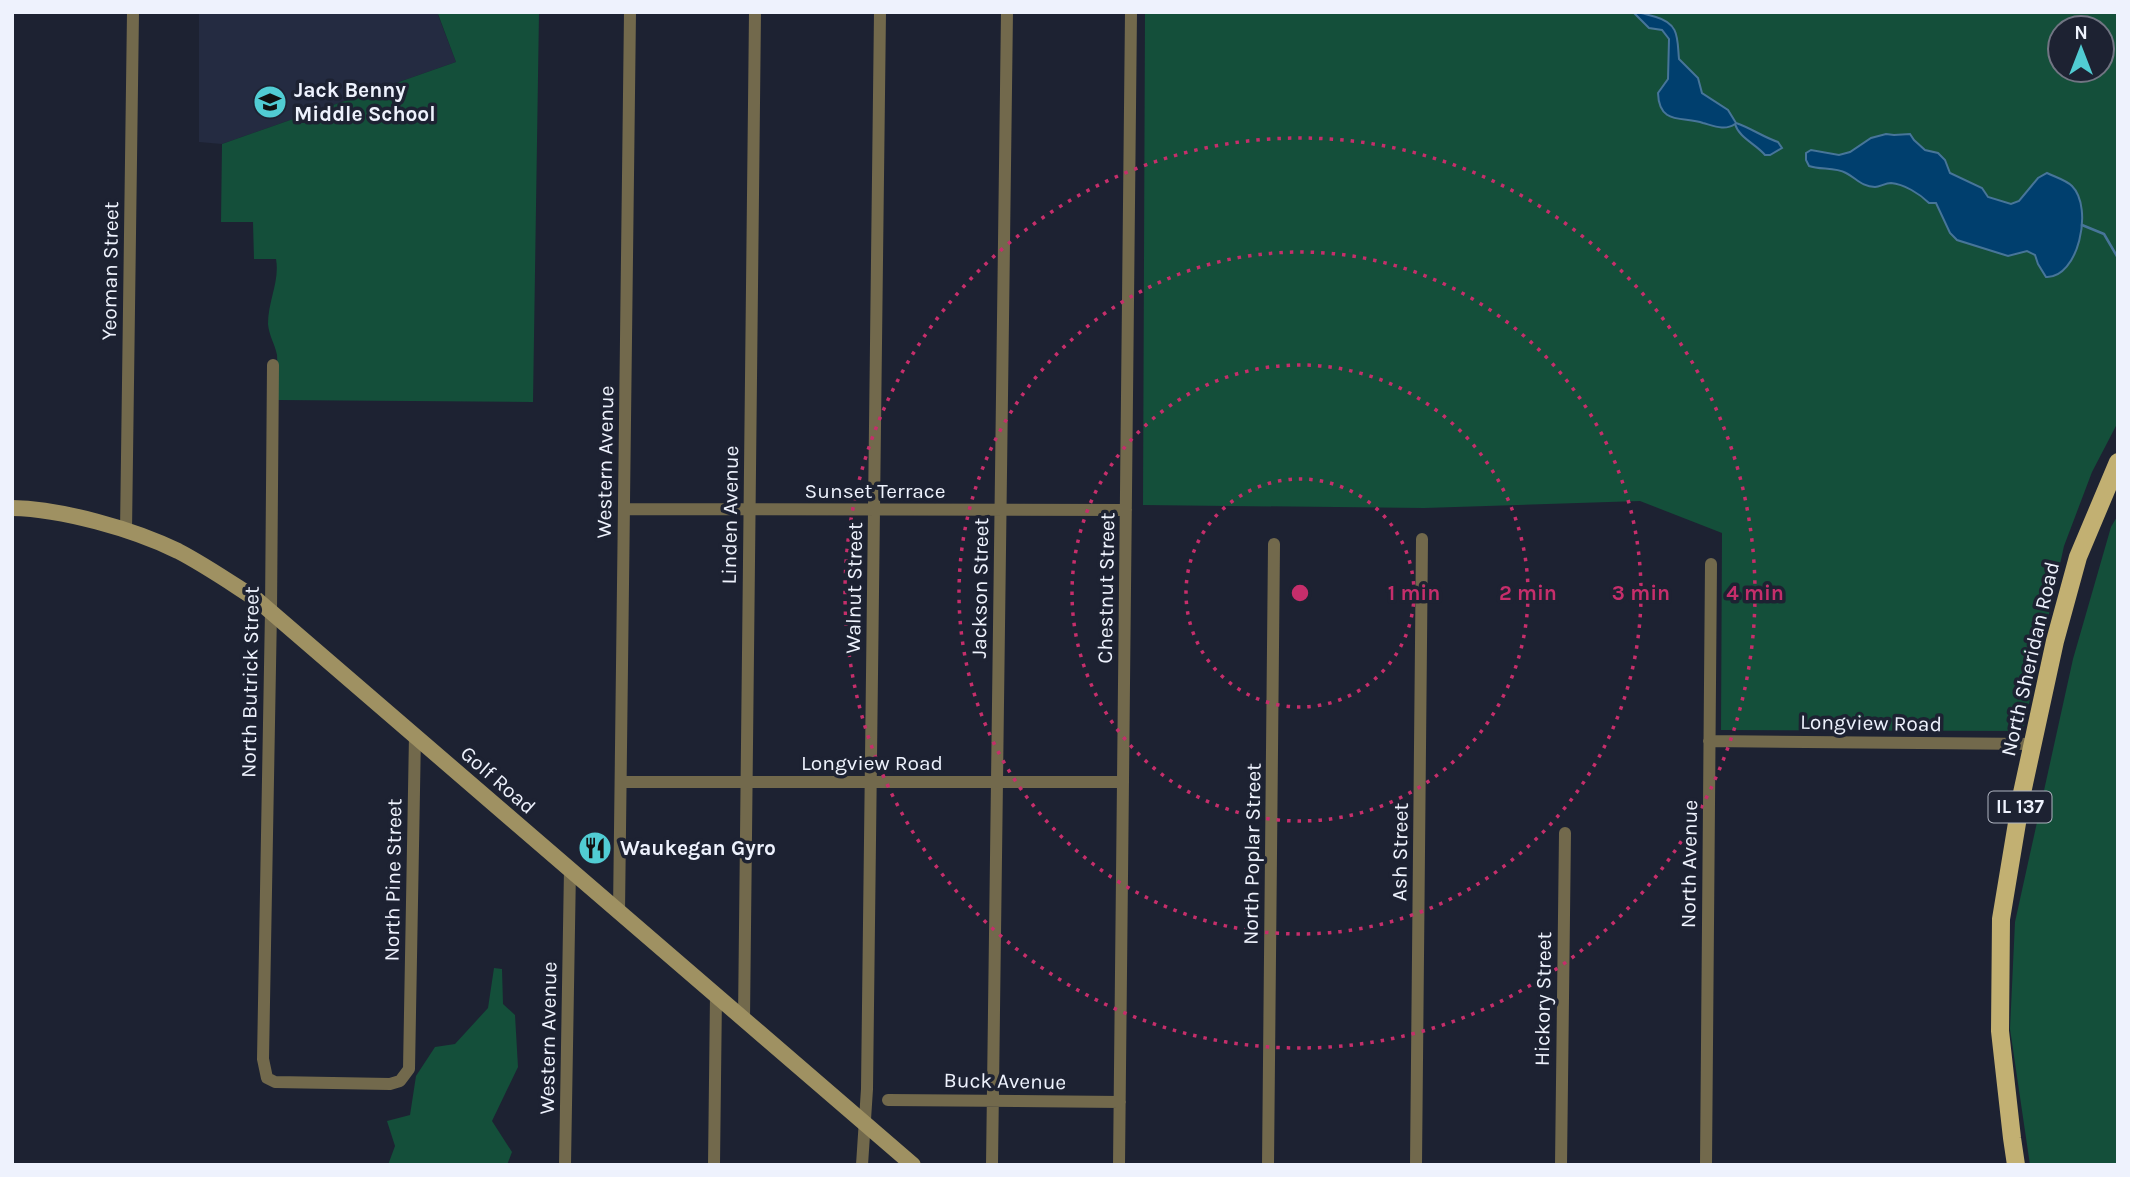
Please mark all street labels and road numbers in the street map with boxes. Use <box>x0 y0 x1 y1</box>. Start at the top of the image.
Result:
street label: Yeoman Street <box>97 201 123 341</box>
street label: Western Avenue <box>592 385 618 539</box>
street label: Linden Avenue <box>717 445 743 585</box>
street label: Sunset Terrace <box>805 479 945 503</box>
street label: Chestnut Street <box>1093 512 1119 664</box>
street label: Jackson Street <box>967 517 993 658</box>
street label: Walnut Street <box>841 522 867 654</box>
street label: North Sheridan Road <box>1996 559 2064 759</box>
street label: North Butrick Street <box>236 586 264 778</box>
street label: Longview Road <box>1800 710 1942 736</box>
street label: Golf Road <box>456 741 540 819</box>
street label: Longview Road <box>801 751 943 775</box>
street label: North Poplar Street <box>1238 763 1266 945</box>
road number: IL 137 <box>1988 792 2052 822</box>
street label: North Pine Street <box>380 798 406 962</box>
street label: North Avenue <box>1676 800 1702 928</box>
street label: Ash Street <box>1387 802 1413 901</box>
street label: Hickory Street <box>1530 931 1556 1066</box>
street label: Western Avenue <box>535 961 561 1115</box>
street label: Buck Avenue <box>944 1068 1066 1094</box>

